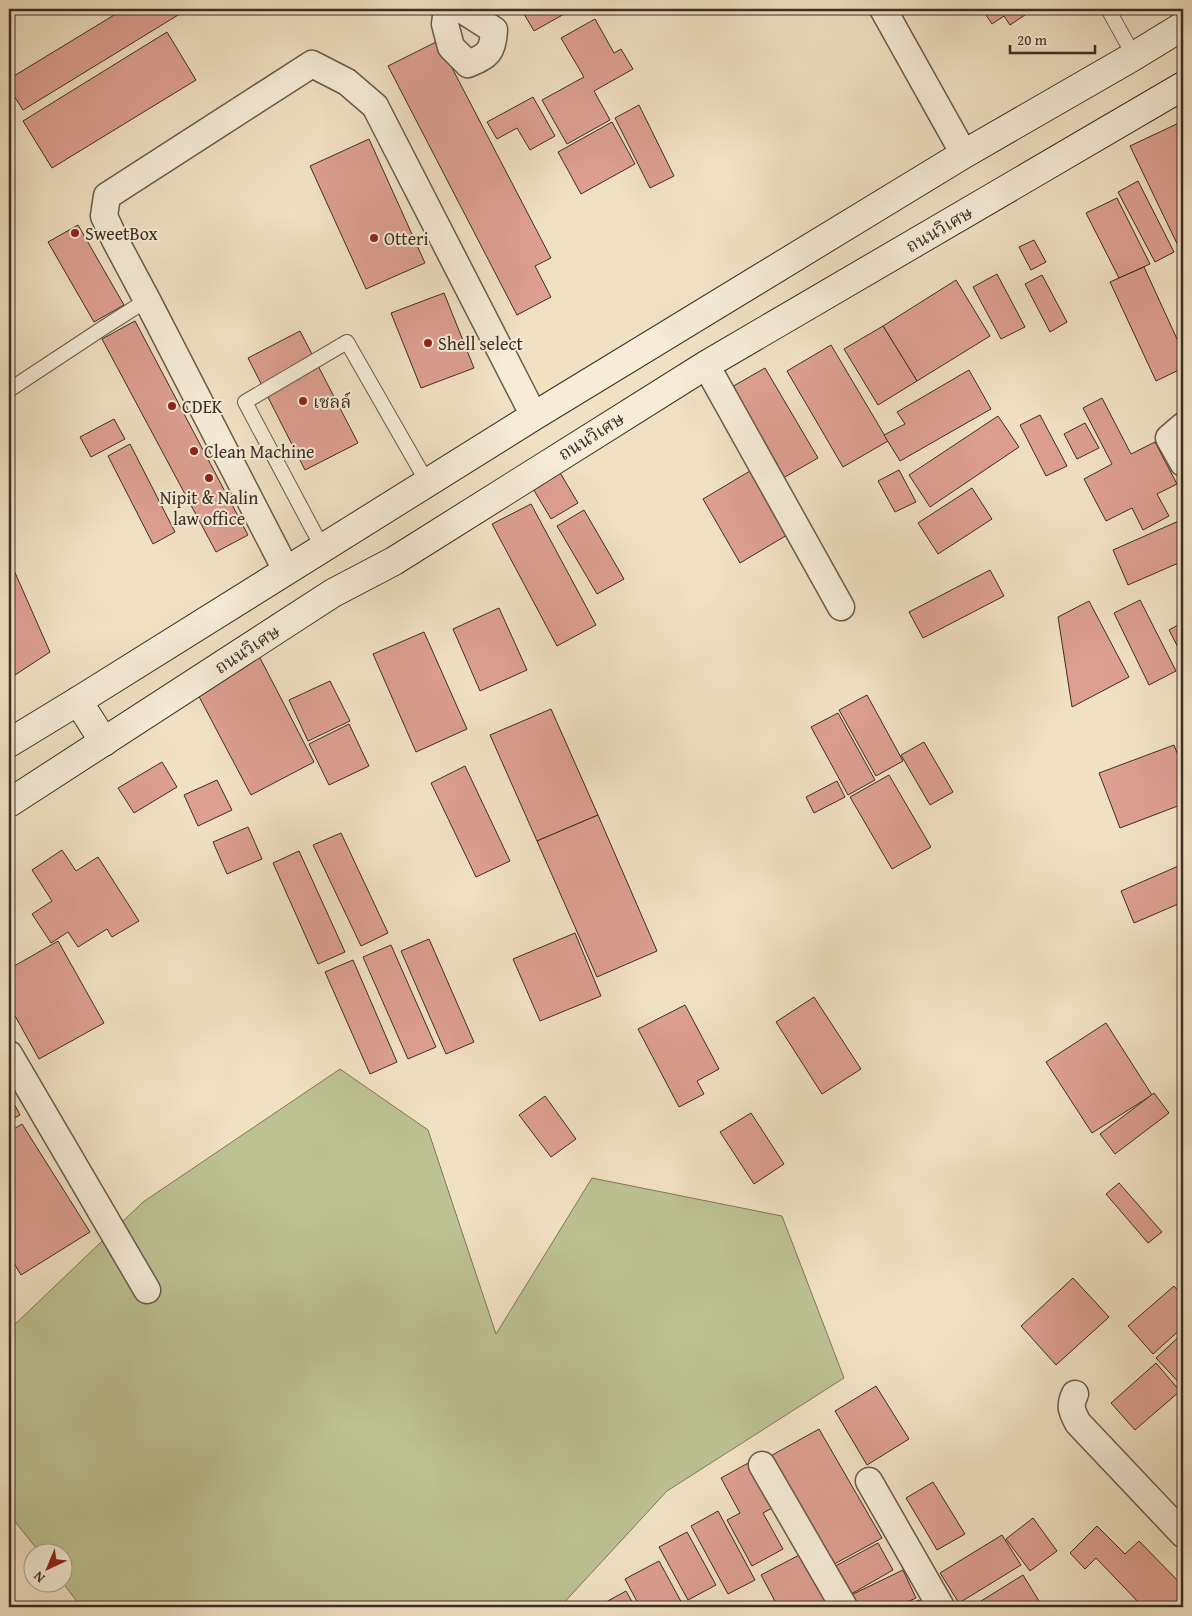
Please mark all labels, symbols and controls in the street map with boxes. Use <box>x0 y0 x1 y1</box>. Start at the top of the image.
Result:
scale bar <box>1010 22 1094 54</box>
text: 20 m <box>1017 29 1048 50</box>
street label: ถนนวิเศษ <box>900 199 978 259</box>
place label: SweetBox <box>85 220 158 247</box>
place label: Otteri <box>384 225 429 252</box>
marker: SweetBox <box>69 227 81 239</box>
marker: Otteri <box>368 232 380 244</box>
place label: Shell select <box>438 330 523 357</box>
marker: Shell select <box>422 337 434 349</box>
place label: เชลล์ <box>313 388 351 415</box>
place label: CDEK <box>182 393 223 420</box>
marker: เชลล์ <box>297 395 309 407</box>
marker: CDEK <box>166 400 178 412</box>
street label: ถนนวิเศษ <box>553 405 630 467</box>
place label: Clean Machine <box>204 438 315 465</box>
marker: Clean Machine <box>188 445 200 457</box>
marker: Nipit & Nalin law office <box>203 472 215 484</box>
place label: Nipit & Nalin law office <box>160 484 258 532</box>
street label: ถนนวิเศษ <box>209 617 286 680</box>
north arrow <box>22 1544 72 1594</box>
text: N <box>28 1566 49 1588</box>

